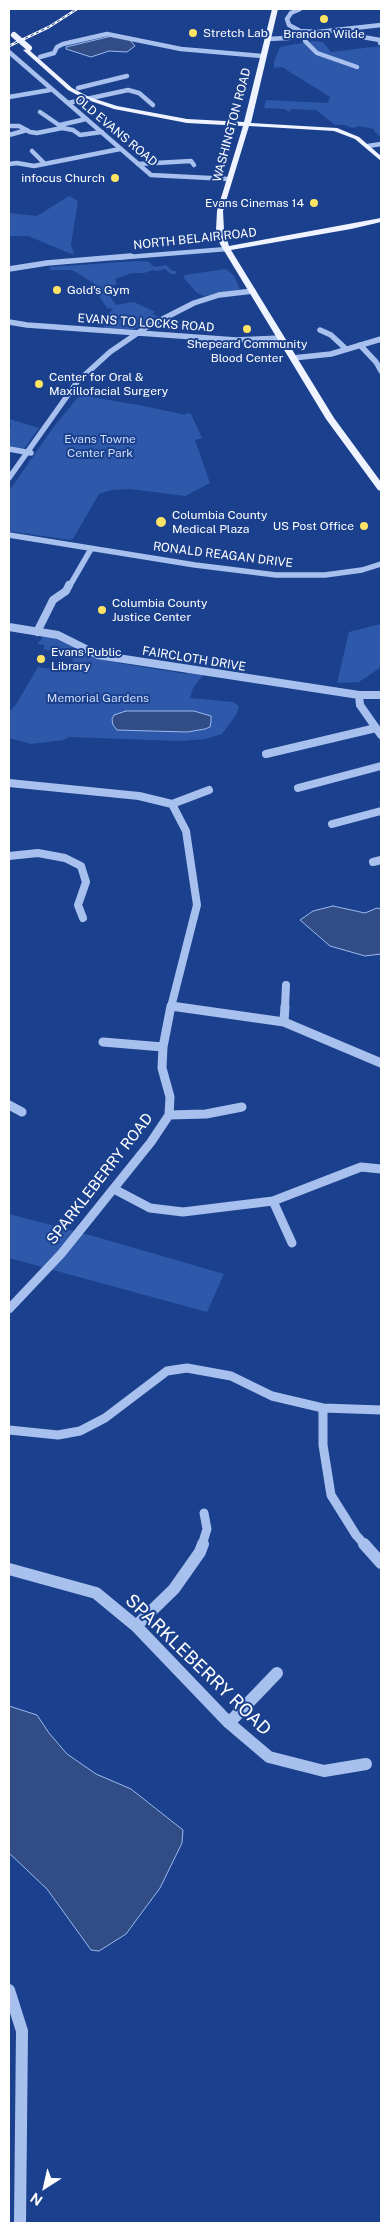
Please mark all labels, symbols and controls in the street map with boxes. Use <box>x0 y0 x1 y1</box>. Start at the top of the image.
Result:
marker: Brandon Wilde <box>318 13 330 25</box>
place label: Stretch Lab <box>203 26 268 40</box>
marker: Stretch Lab <box>187 27 199 39</box>
place label: Brandon Wilde <box>283 27 365 41</box>
street label: WASHINGTON ROAD <box>210 66 254 184</box>
street label: OLD EVANS ROAD <box>72 92 160 170</box>
place label: infocus Church <box>21 171 105 185</box>
marker: infocus Church <box>109 172 121 184</box>
place label: Evans Cinemas 14 <box>205 196 304 210</box>
marker: Evans Cinemas 14 <box>308 197 320 209</box>
street label: NORTH BELAIR ROAD <box>133 225 257 253</box>
place label: Gold's Gym <box>67 283 130 297</box>
marker: Gold's Gym <box>51 284 63 296</box>
street label: EVANS TO LOCKS ROAD <box>77 311 215 335</box>
marker: Shepeard Community Blood Center <box>241 323 253 335</box>
place label: Shepeard Community Blood Center <box>187 337 307 365</box>
place label: Center for Oral & Maxillofacial Surgery <box>49 370 168 398</box>
marker: Center for Oral & Maxillofacial Surgery <box>33 378 45 390</box>
park label: Evans Towne Center Park <box>64 432 136 460</box>
place label: Columbia County Medical Plaza <box>172 508 267 536</box>
marker: Columbia County Medical Plaza <box>154 515 168 529</box>
place label: US Post Office <box>273 519 354 533</box>
marker: US Post Office <box>358 520 370 532</box>
street label: RONALD REAGAN DRIVE <box>152 539 294 571</box>
place label: Columbia County Justice Center <box>112 596 207 624</box>
marker: Columbia County Justice Center <box>96 604 108 616</box>
street label: FAIRCLOTH DRIVE <box>141 644 247 674</box>
place label: Evans Public Library <box>51 645 122 673</box>
marker: Evans Public Library <box>35 653 47 665</box>
park label: Memorial Gardens <box>47 691 149 705</box>
street label: SPARKLEBERRY ROAD <box>43 1110 157 1248</box>
street label: SPARKLEBERRY ROAD <box>121 1590 275 1740</box>
north arrow <box>20 2162 70 2212</box>
text: N <box>27 2190 45 2209</box>

